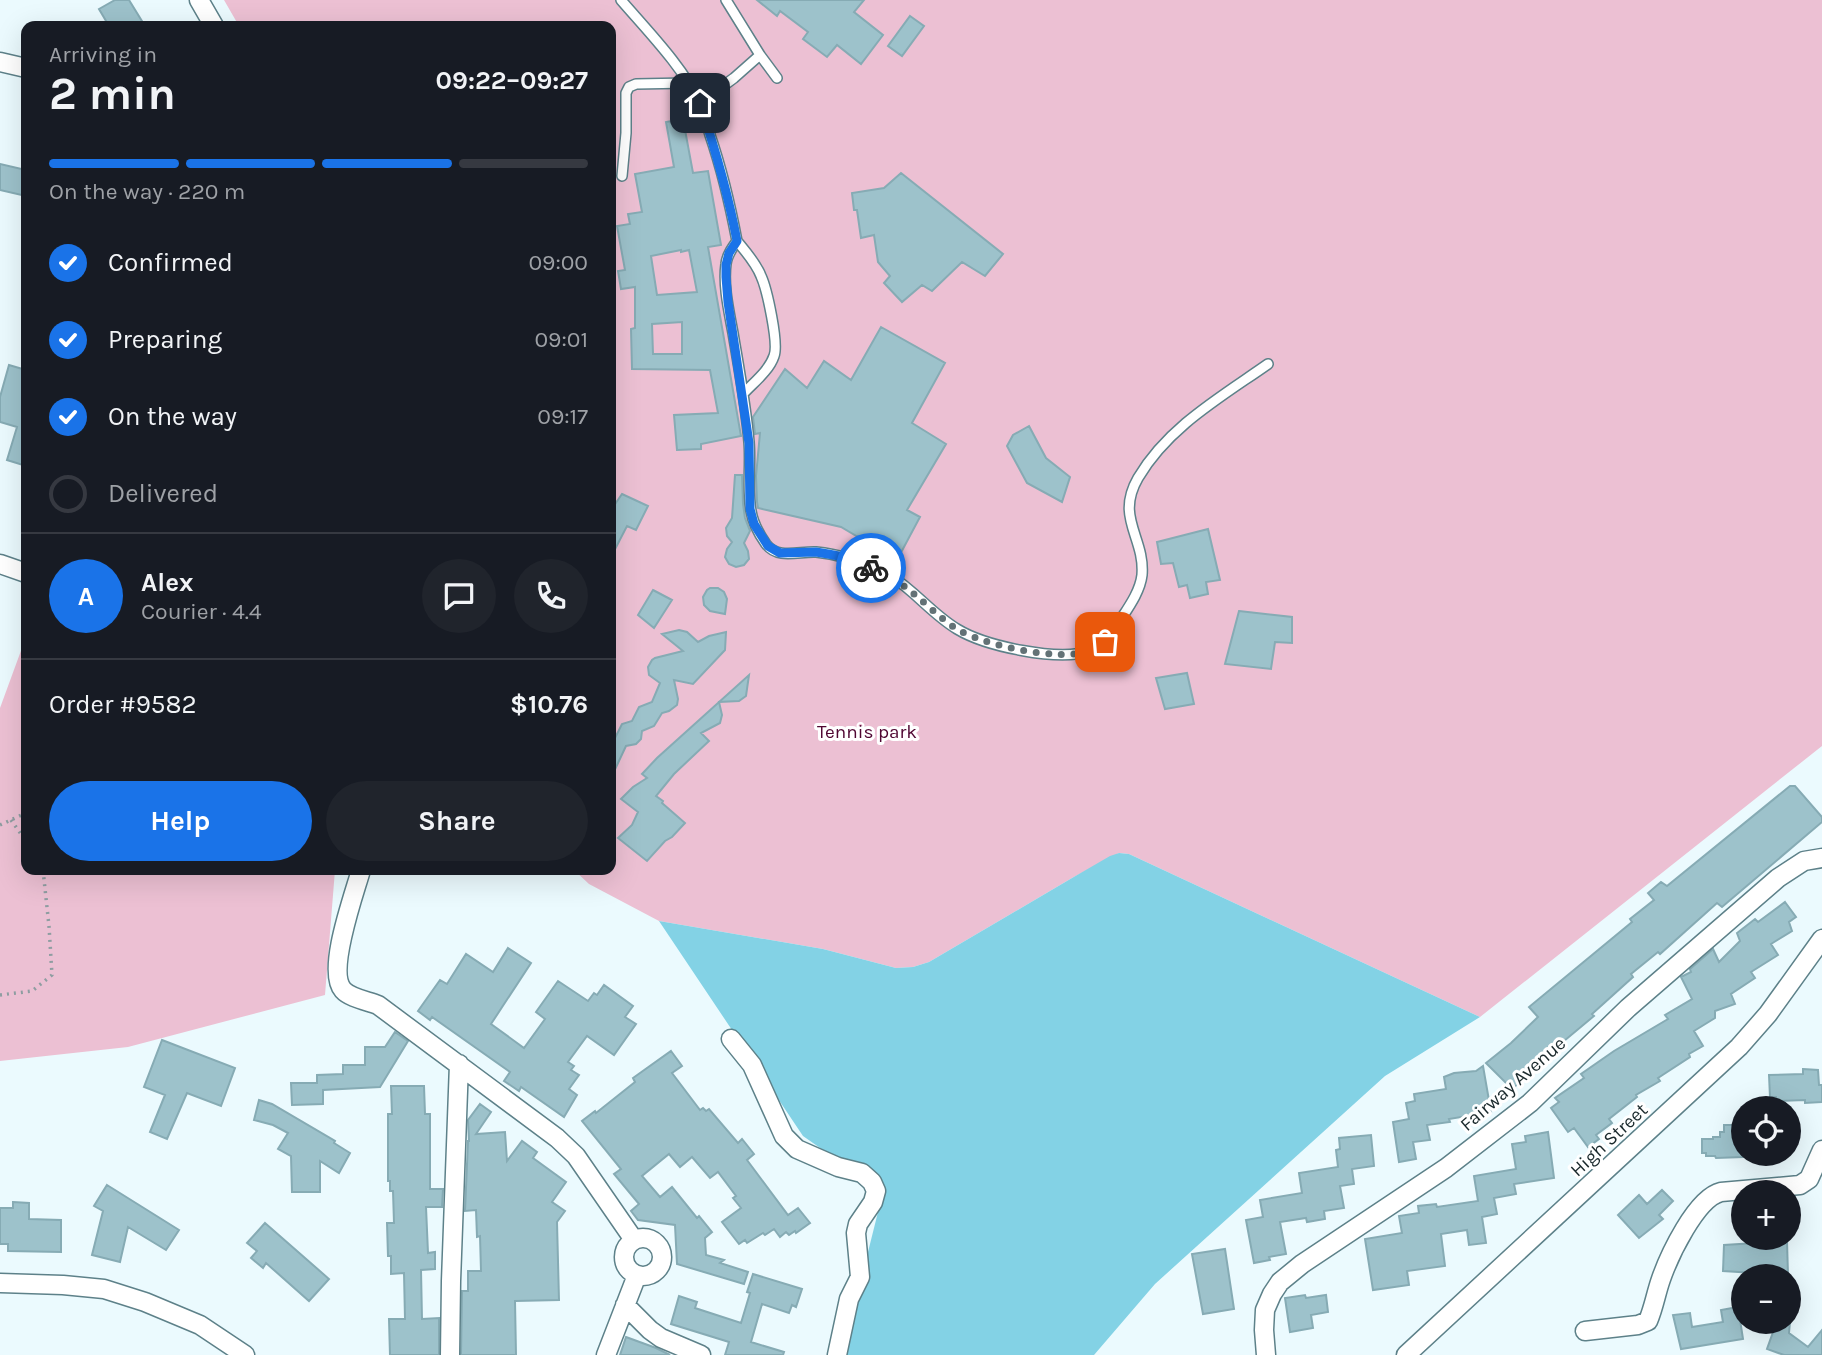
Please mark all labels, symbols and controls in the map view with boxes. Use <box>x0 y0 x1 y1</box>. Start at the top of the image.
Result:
text: Arriving in <box>49 41 157 68</box>
text: 09:22–09:27 <box>436 65 588 96</box>
text: 2 min <box>49 67 176 121</box>
pin <box>670 73 730 133</box>
icon: home <box>681 84 719 122</box>
text: On the way · 220 m <box>49 178 245 205</box>
icon: check <box>49 244 87 282</box>
text: Confirmed <box>108 247 233 278</box>
text: 09:00 <box>528 249 588 276</box>
icon: check <box>49 321 87 359</box>
text: Preparing <box>108 324 222 355</box>
text: 09:01 <box>534 326 588 353</box>
icon: check <box>49 398 87 436</box>
text: On the way <box>108 401 237 432</box>
text: 09:17 <box>537 403 588 430</box>
text: Delivered <box>108 478 218 509</box>
courier <box>836 533 906 603</box>
icon: bike <box>852 549 890 587</box>
button: chat <box>422 559 496 633</box>
button: phone <box>514 559 588 633</box>
text: Alex <box>141 567 193 598</box>
text: A <box>78 581 94 612</box>
text: Courier · 4.4 <box>141 598 262 625</box>
pin <box>1075 612 1135 672</box>
icon: bag <box>1086 623 1124 661</box>
text: Order #9582 <box>49 689 197 720</box>
text: $10.76 <box>510 689 588 720</box>
park label: Tennis park <box>817 721 917 743</box>
button: Help <box>49 781 312 861</box>
button: Share <box>326 781 588 861</box>
street label: Fairway Avenue <box>1456 1032 1570 1136</box>
map controls <box>1731 1096 1801 1334</box>
button: locate <box>1731 1096 1801 1166</box>
street label: High Street <box>1566 1099 1652 1181</box>
button: + <box>1731 1180 1801 1250</box>
button: − <box>1731 1264 1801 1334</box>

